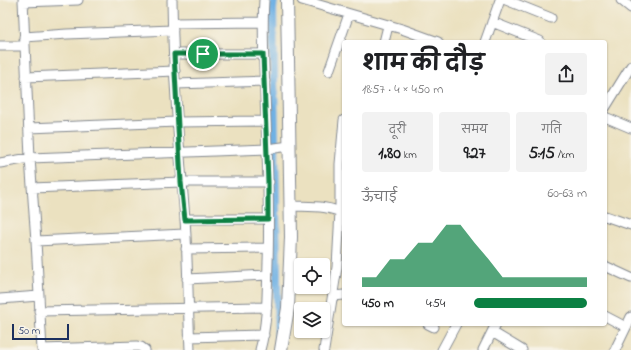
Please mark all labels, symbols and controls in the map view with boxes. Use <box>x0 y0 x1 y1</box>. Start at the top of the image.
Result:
pin <box>186 37 220 71</box>
icon: arrive <box>192 43 214 65</box>
text: शाम की दौड़ <box>362 49 484 81</box>
button: share <box>545 53 587 95</box>
text: 18:57 · 4 × 450 m <box>362 80 443 99</box>
text: दूरी <box>389 122 406 138</box>
text: समय <box>461 122 488 138</box>
text: गति <box>541 122 562 138</box>
text: 1.80 <box>378 141 401 166</box>
text: 9:27 <box>463 141 486 166</box>
text: 5:15 <box>529 141 555 166</box>
text: km <box>401 147 417 163</box>
text: /km <box>555 147 574 163</box>
text: 60–63 m <box>547 184 587 203</box>
text: ऊँचाई <box>362 188 397 207</box>
map controls <box>294 258 330 338</box>
button: locate <box>294 258 330 294</box>
text: 450 m <box>362 294 394 313</box>
text: 4:54 <box>426 294 445 313</box>
button: layers <box>294 302 330 338</box>
scale bar <box>12 322 69 341</box>
text: 50 m <box>18 323 40 339</box>

